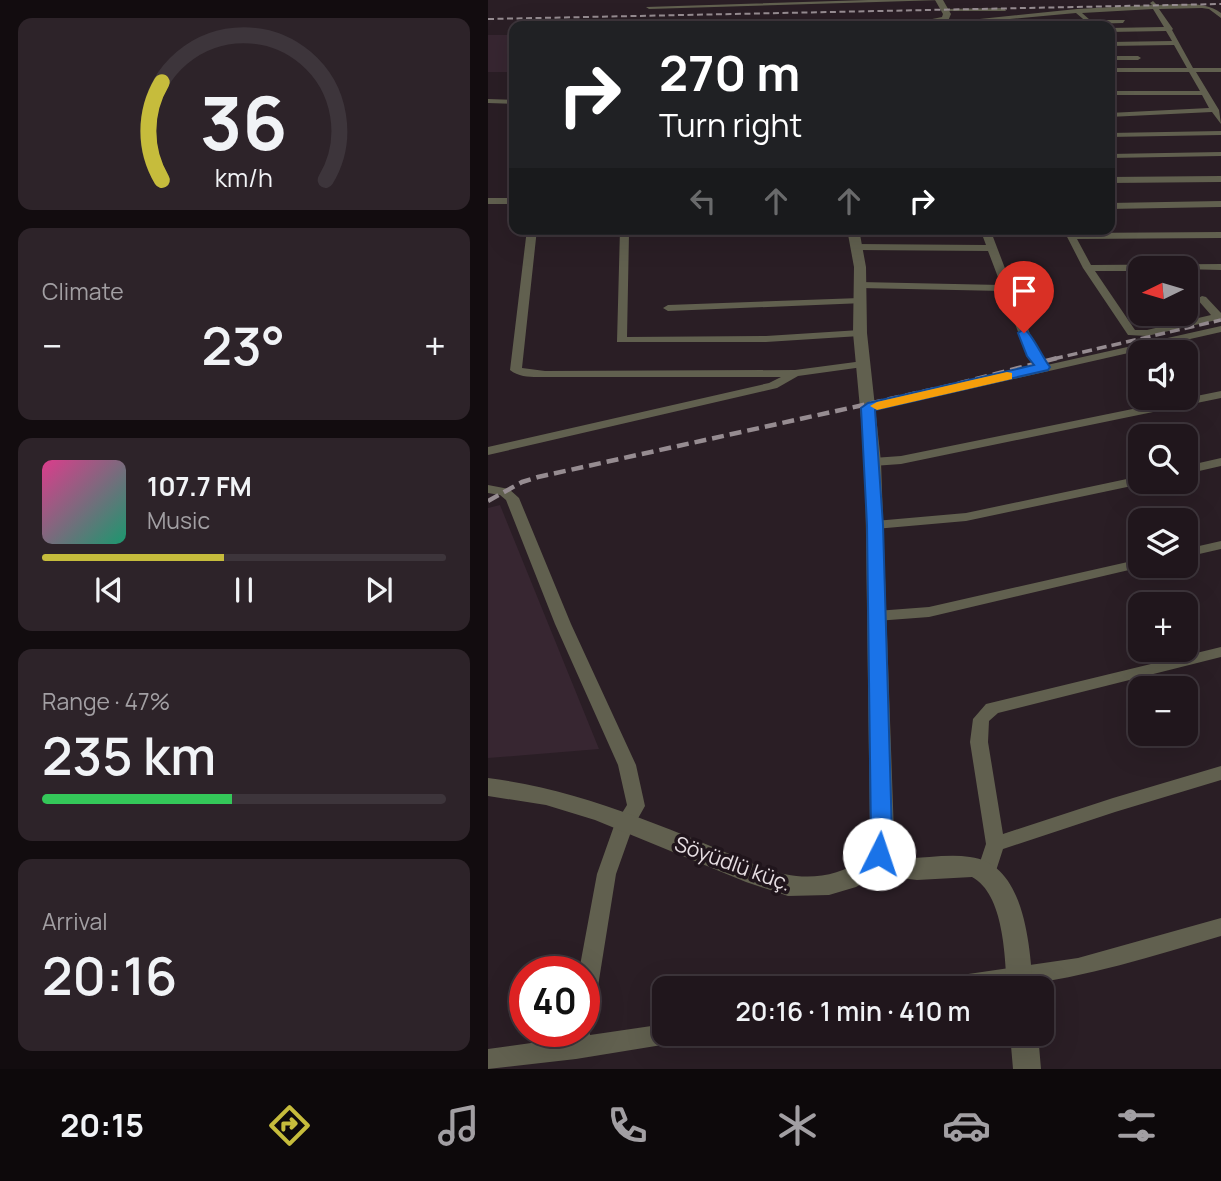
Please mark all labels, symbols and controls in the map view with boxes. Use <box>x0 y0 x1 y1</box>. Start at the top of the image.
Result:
text: 270 m <box>659 39 800 106</box>
icon: right <box>544 49 635 140</box>
text: 36 <box>200 72 288 172</box>
text: Turn right <box>659 103 802 147</box>
text: km/h <box>215 160 273 195</box>
icon: left <box>684 182 722 220</box>
icon: ahead <box>757 182 795 220</box>
icon: ahead <box>830 182 868 220</box>
icon: right <box>903 182 941 220</box>
north arrow <box>1128 256 1198 326</box>
map controls <box>1128 256 1198 746</box>
pin <box>994 261 1054 333</box>
icon: arrive <box>1005 272 1043 310</box>
text: Climate <box>42 275 124 307</box>
text: 23° <box>201 310 285 381</box>
text: − <box>42 319 63 371</box>
text: + <box>424 319 446 371</box>
button: sound <box>1128 340 1198 410</box>
button: search <box>1128 424 1198 494</box>
text: 107.7 FM <box>147 468 252 504</box>
text: Music <box>147 504 210 536</box>
button: layers <box>1128 508 1198 578</box>
icon: previous <box>90 571 128 609</box>
icon: pause <box>225 571 263 609</box>
icon: next <box>360 571 398 609</box>
button: + <box>1128 592 1198 662</box>
button: − <box>1128 676 1198 746</box>
text: Range · 47% <box>42 685 170 717</box>
text: 235 km <box>42 720 216 791</box>
position arrow <box>842 817 916 891</box>
street label: Söyüdlü küç. <box>671 829 795 897</box>
text: Arrival <box>42 905 108 937</box>
text: 20:16 <box>42 940 177 1011</box>
speed limit sign: 40 <box>509 956 600 1047</box>
text: 20:16 · 1 min · 410 m <box>735 993 971 1029</box>
icon: directions <box>265 1101 314 1150</box>
icon: music <box>434 1101 483 1150</box>
icon: phone <box>603 1101 652 1150</box>
icon: climate <box>773 1101 822 1150</box>
icon: car <box>942 1101 991 1150</box>
icon: filters <box>1112 1101 1161 1150</box>
text: 20:15 <box>60 1103 144 1147</box>

